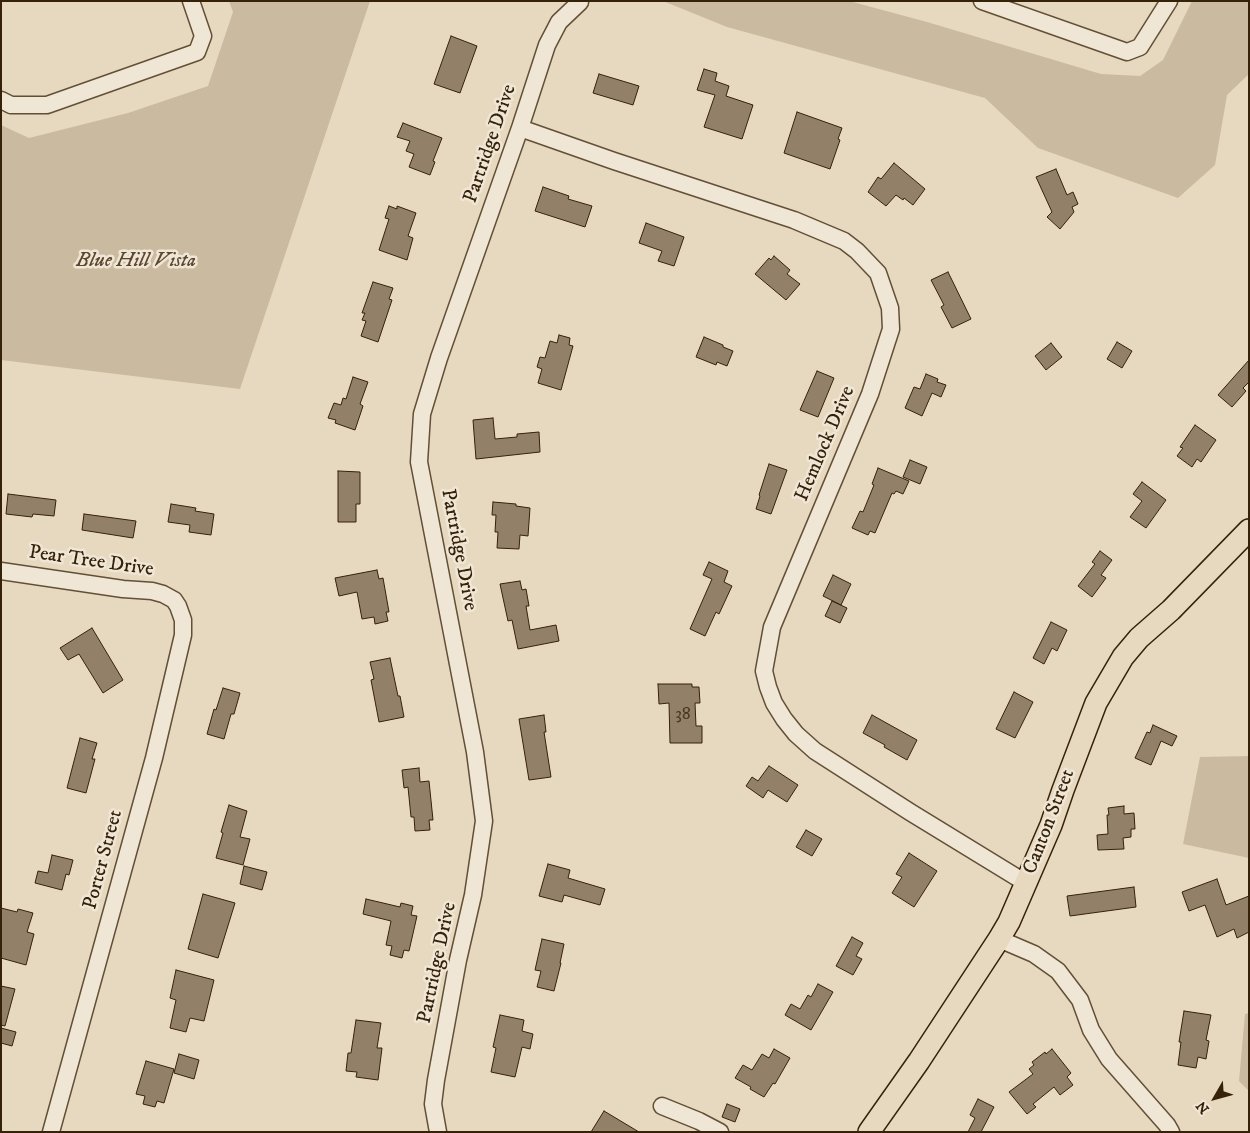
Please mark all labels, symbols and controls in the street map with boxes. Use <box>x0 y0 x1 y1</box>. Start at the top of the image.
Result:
street label: Partridge Drive <box>460 82 522 206</box>
park label: Blue Hill Vista <box>76 250 196 274</box>
street label: Hemlock Drive <box>791 383 861 505</box>
street label: Partridge Drive <box>434 487 482 613</box>
street label: Pear Tree Drive <box>27 541 155 583</box>
house number: 38 <box>675 704 691 726</box>
street label: Canton Street <box>1019 766 1081 878</box>
street label: Porter Street <box>79 808 129 912</box>
street label: Partridge Drive <box>413 900 463 1026</box>
north arrow <box>1190 1073 1240 1123</box>
text: N <box>1193 1097 1214 1117</box>

